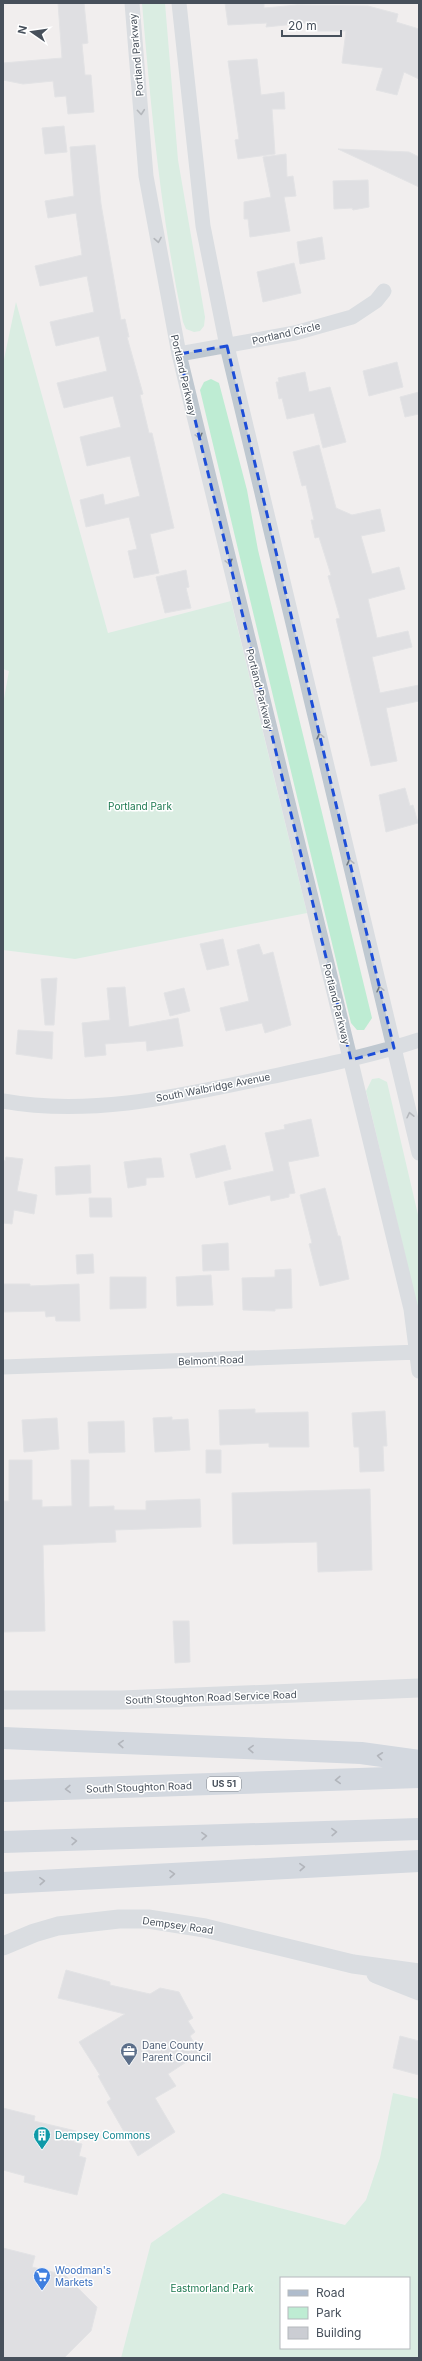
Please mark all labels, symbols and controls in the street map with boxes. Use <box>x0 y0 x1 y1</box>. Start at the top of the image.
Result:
north arrow <box>12 12 52 52</box>
scale bar <box>282 12 341 38</box>
street label: Portland Parkway <box>126 13 146 97</box>
text: 20 m <box>288 18 317 33</box>
text: N <box>14 24 30 35</box>
one-way arrow <box>137 109 146 115</box>
one-way arrow <box>153 237 162 243</box>
street label: Portland Circle <box>251 319 321 347</box>
street label: Portland Parkway <box>169 333 199 417</box>
one-way arrow <box>194 433 202 439</box>
one-way arrow <box>225 559 233 566</box>
street label: Portland Parkway <box>244 647 276 731</box>
one-way arrow <box>316 732 324 739</box>
park label: Portland Park <box>108 800 172 812</box>
one-way arrow <box>346 859 354 865</box>
street label: Portland Parkway <box>321 962 353 1046</box>
one-way arrow <box>376 985 384 992</box>
street label: South Walbridge Avenue <box>155 1070 271 1104</box>
one-way arrow <box>406 1112 415 1119</box>
street label: Belmont Road <box>178 1353 244 1367</box>
street label: South Stoughton Road Service Road <box>125 1688 297 1706</box>
one-way arrow <box>118 1740 124 1749</box>
one-way arrow <box>248 1745 254 1754</box>
one-way arrow <box>377 1752 383 1761</box>
one-way arrow <box>335 1776 341 1784</box>
road number: US 51 <box>207 1777 241 1791</box>
street label: South Stoughton Road <box>86 1779 192 1795</box>
one-way arrow <box>65 1785 71 1793</box>
one-way arrow <box>331 1828 337 1836</box>
one-way arrow <box>201 1832 207 1841</box>
one-way arrow <box>71 1836 77 1845</box>
one-way arrow <box>299 1863 305 1871</box>
one-way arrow <box>169 1870 175 1878</box>
one-way arrow <box>39 1877 45 1885</box>
street label: Dempsey Road <box>142 1914 214 1936</box>
place label: Dane County Parent Council <box>142 2039 211 2063</box>
office icon: Dane County Parent Council <box>119 2041 139 2066</box>
building icon: Dempsey Commons <box>32 2125 52 2150</box>
place label: Dempsey Commons <box>55 2129 150 2141</box>
place label: Woodman's Markets <box>55 2264 111 2288</box>
supermarket icon: Woodman's Markets <box>32 2266 52 2291</box>
legend <box>280 2277 410 2349</box>
park label: Eastmorland Park <box>170 2282 254 2294</box>
text: Road <box>316 2285 345 2300</box>
text: Park <box>316 2305 342 2320</box>
text: Building <box>316 2325 361 2340</box>

